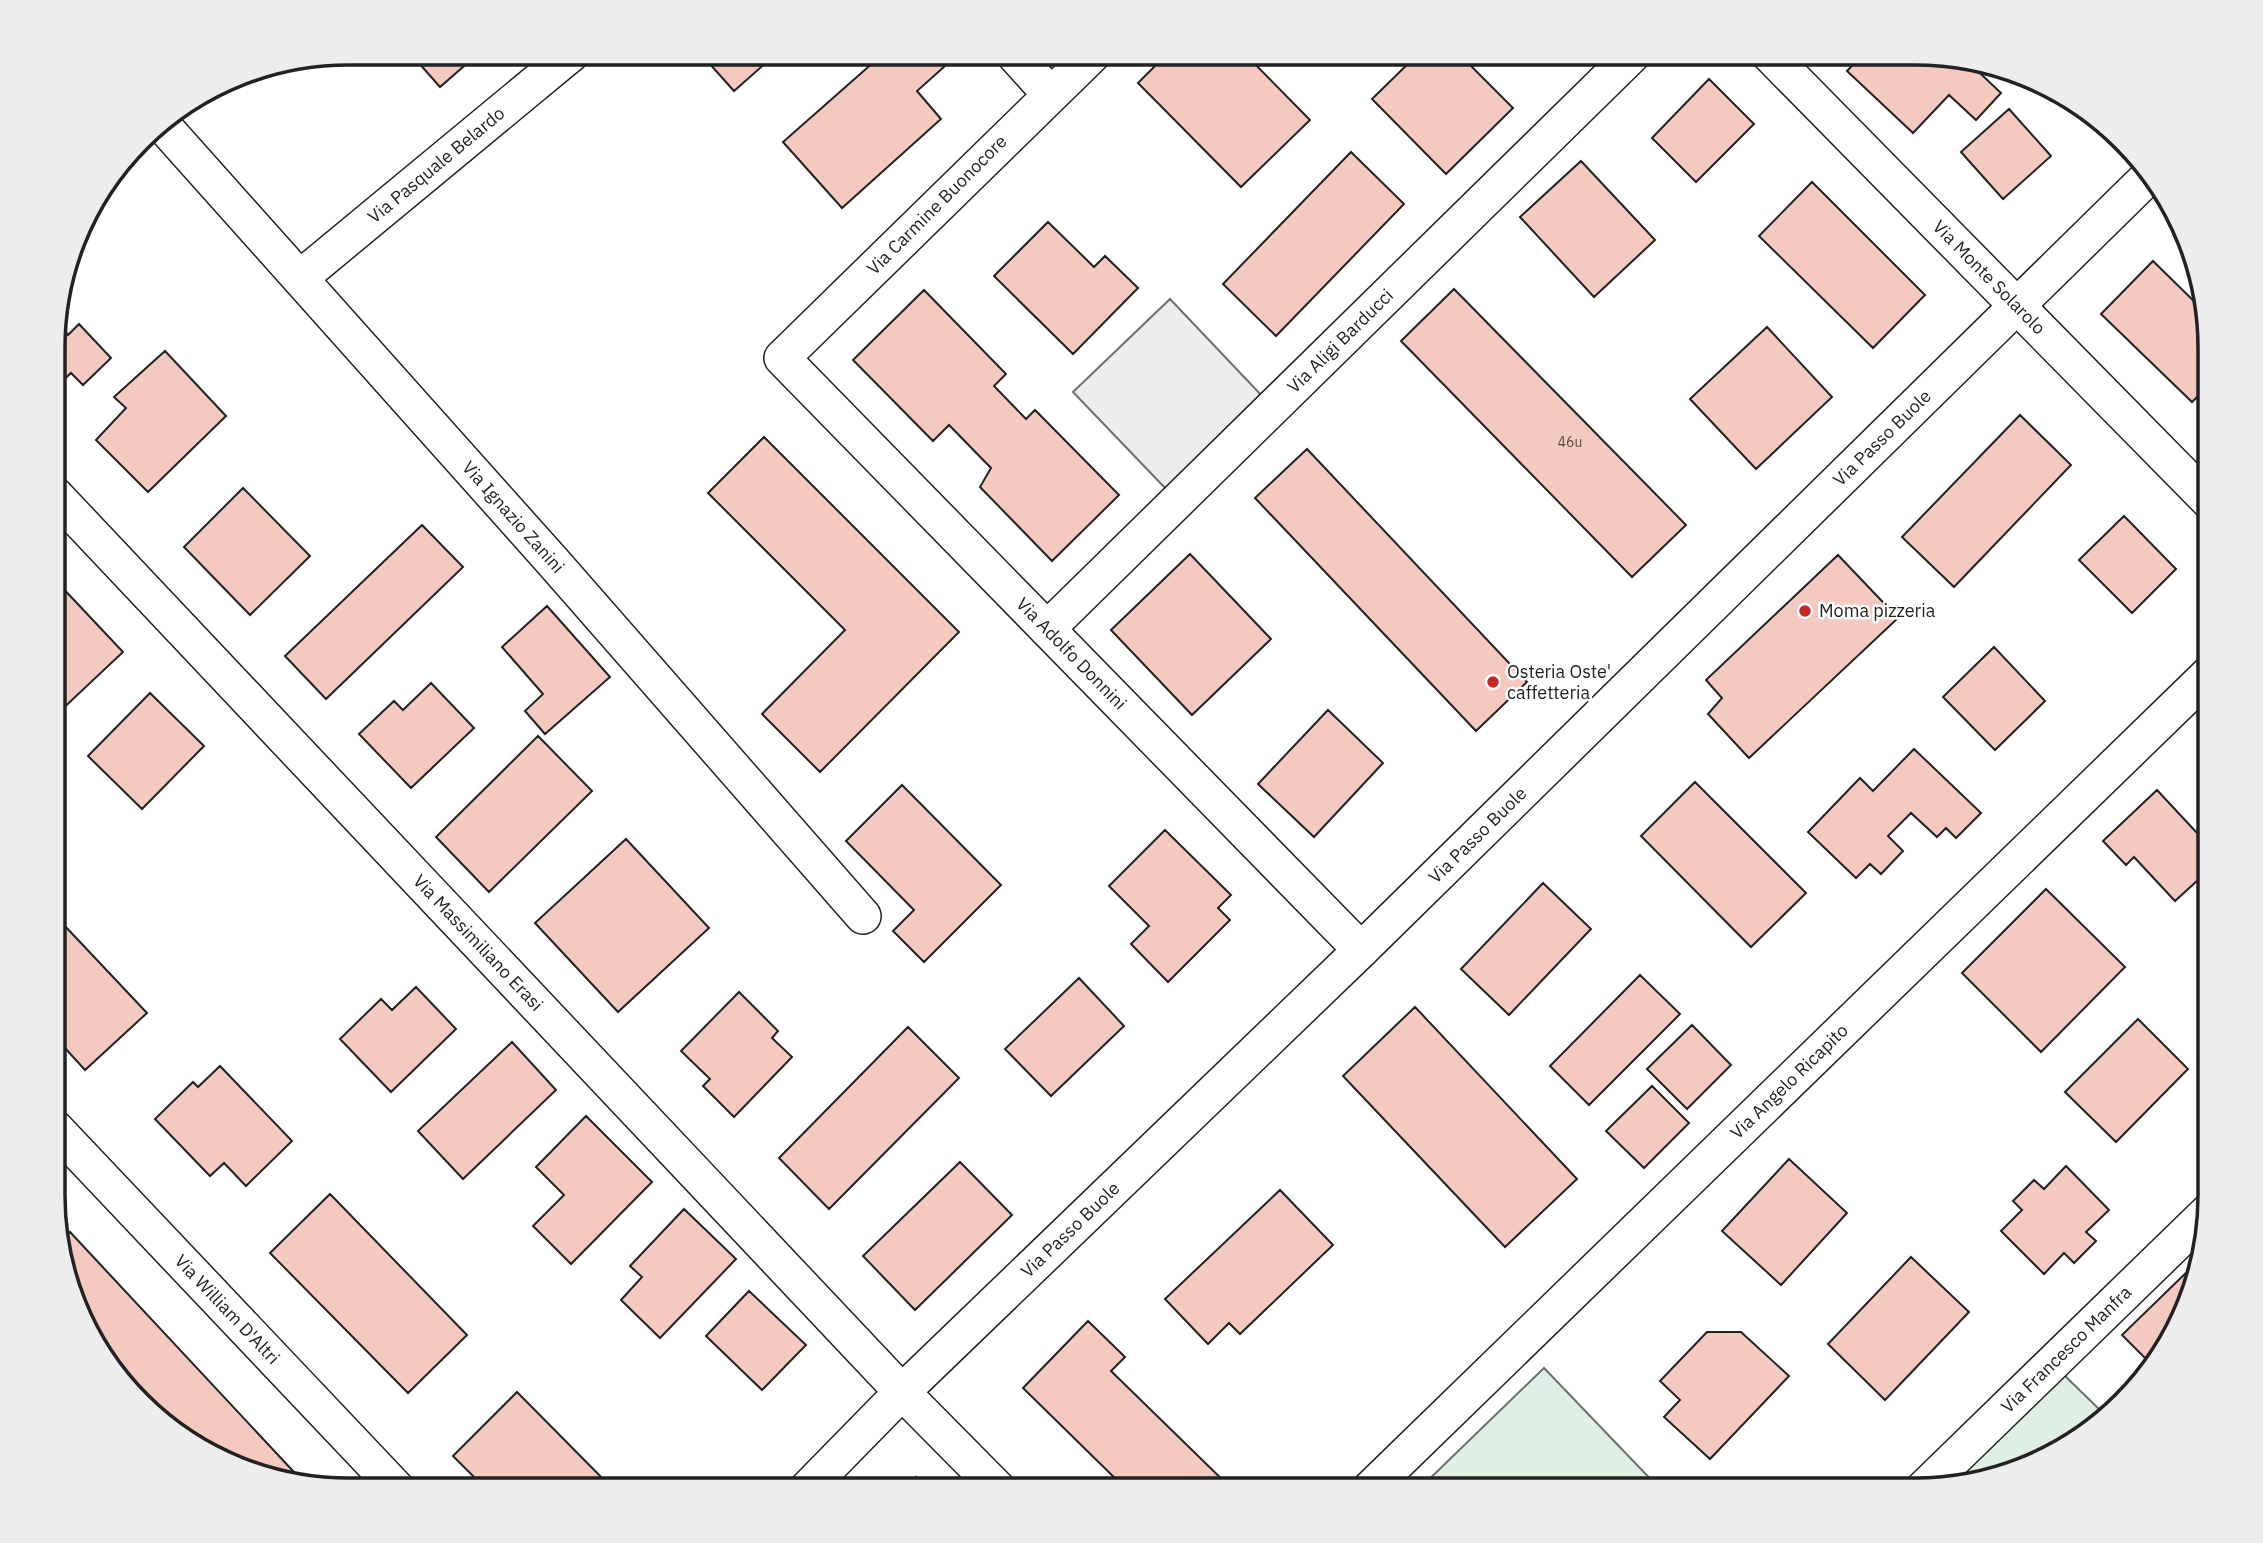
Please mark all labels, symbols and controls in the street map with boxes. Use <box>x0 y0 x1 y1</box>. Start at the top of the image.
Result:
street label: Via Pasquale Belardo <box>363 101 509 228</box>
street label: Via Carmine Buonocore <box>862 130 1012 280</box>
street label: Via Monte Solarolo <box>1928 215 2051 339</box>
street label: Via Aligi Barducci <box>1282 284 1398 398</box>
street label: Via Passo Buole <box>1828 384 1936 491</box>
house number: 46u <box>1558 433 1582 451</box>
street label: Via Ignazio Zanini <box>457 456 570 578</box>
street label: Via Adolfo Donnini <box>1012 592 1132 714</box>
place label: Moma pizzeria <box>1819 599 1936 622</box>
marker: Moma pizzeria <box>1797 603 1813 619</box>
place label: Osteria Oste' caffetteria <box>1507 660 1611 704</box>
marker: Osteria Oste' caffetteria <box>1485 674 1501 690</box>
street label: Via Passo Buole <box>1424 782 1531 888</box>
street label: Via Massimiliano Erasi <box>408 869 548 1016</box>
street label: Via Angelo Ricapito <box>1725 1019 1853 1144</box>
street label: Via Passo Buole <box>1016 1177 1124 1282</box>
street label: Via William D'Altri <box>170 1249 285 1369</box>
street label: Via Francesco Manfra <box>1996 1280 2136 1418</box>

